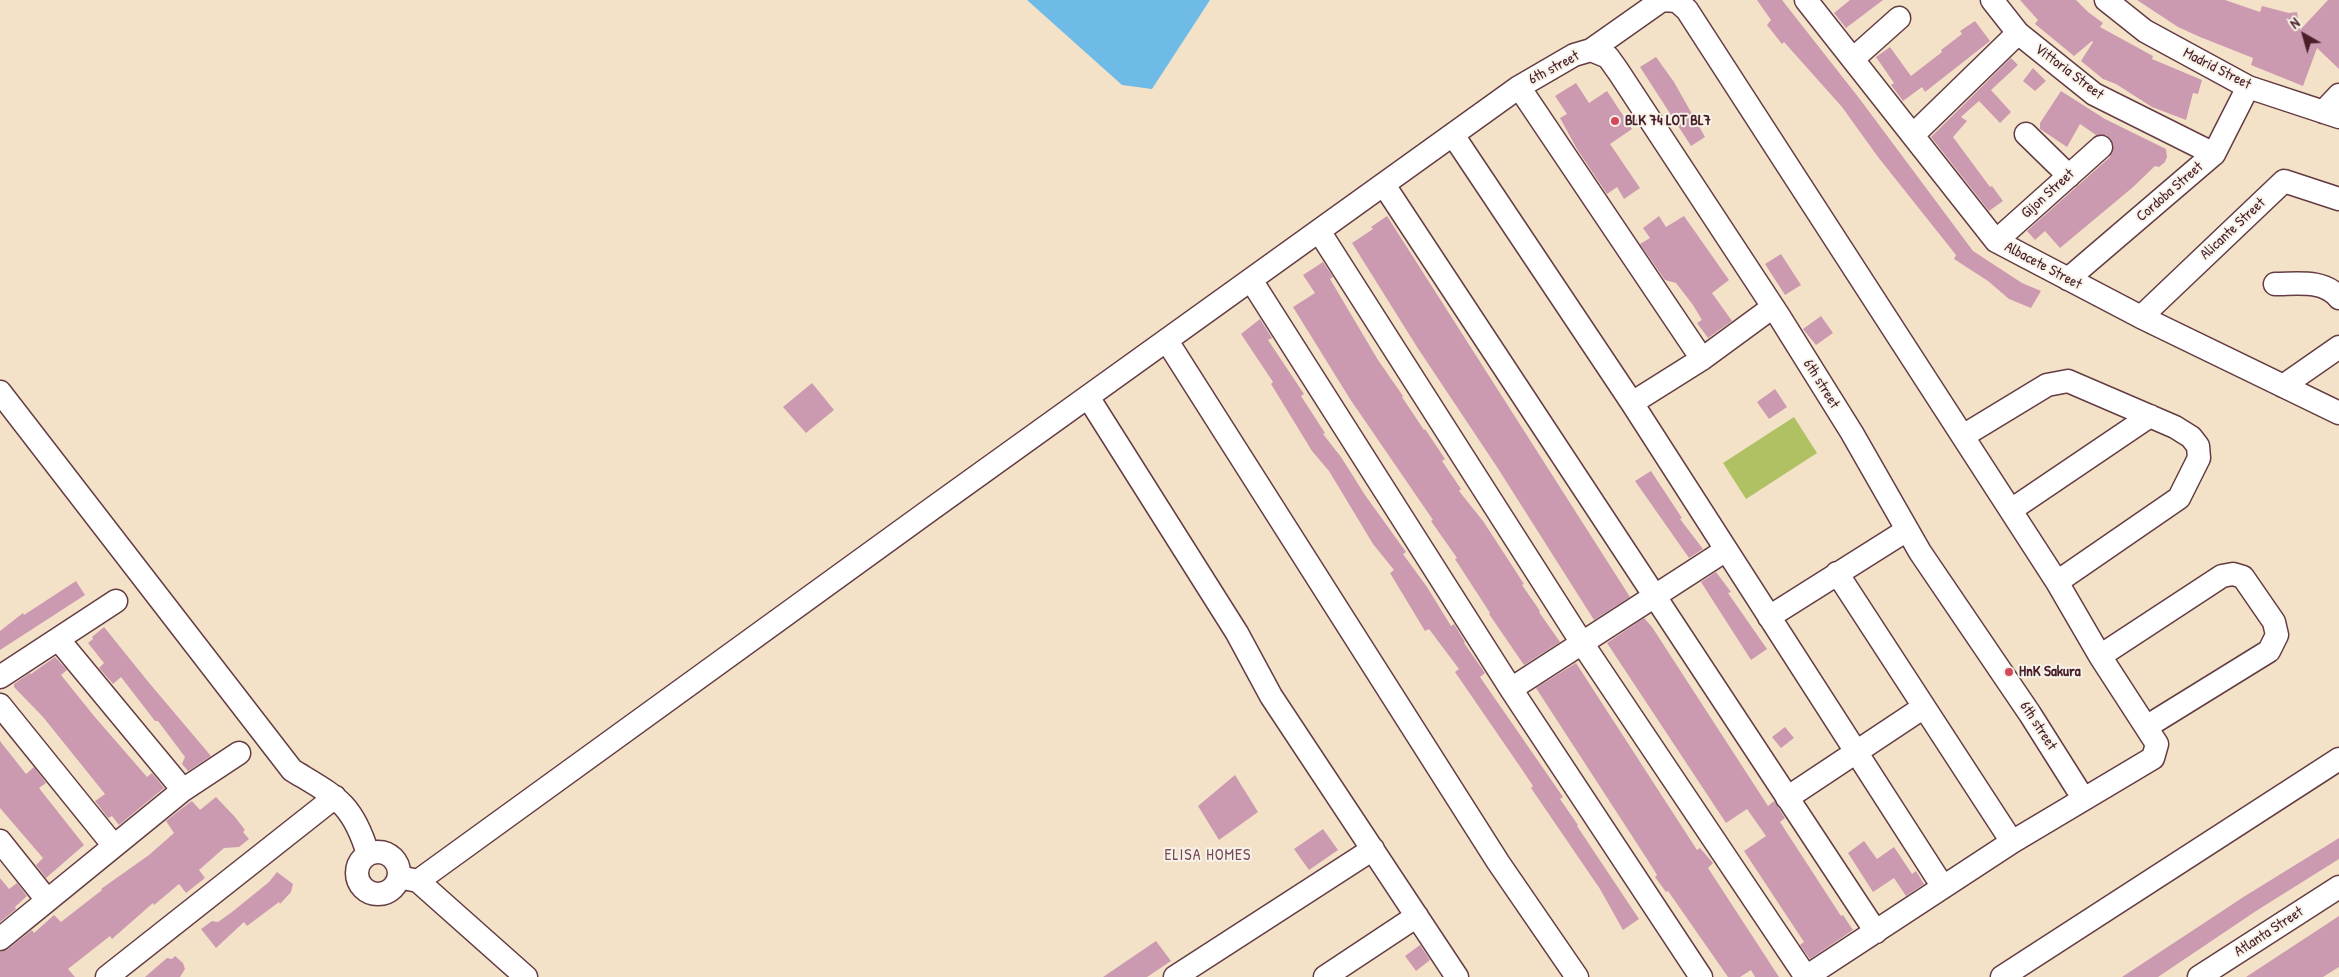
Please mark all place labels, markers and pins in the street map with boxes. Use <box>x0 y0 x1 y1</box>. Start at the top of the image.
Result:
place label: BLK 74 LOT BL7 <box>1625 112 1711 130</box>
marker: BLK 74 LOT BL7 <box>1609 115 1621 127</box>
place label: HnK Sakura <box>2019 663 2081 681</box>
marker: HnK Sakura <box>2003 666 2015 678</box>

